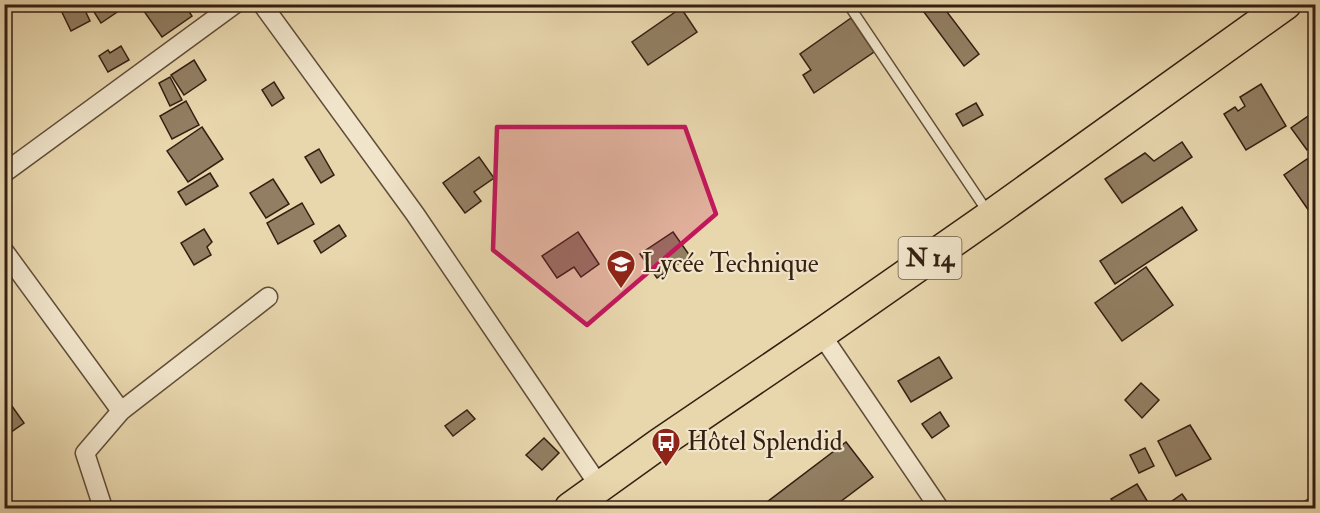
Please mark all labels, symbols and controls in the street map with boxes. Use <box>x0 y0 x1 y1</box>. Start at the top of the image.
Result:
road number: N 14 <box>898 237 962 279</box>
school or university icon: Lycée Technique <box>605 248 637 290</box>
place label: Lycée Technique <box>642 248 819 280</box>
bus stop icon: Hôtel Splendid <box>650 426 682 468</box>
place label: Hôtel Splendid <box>687 426 843 459</box>

